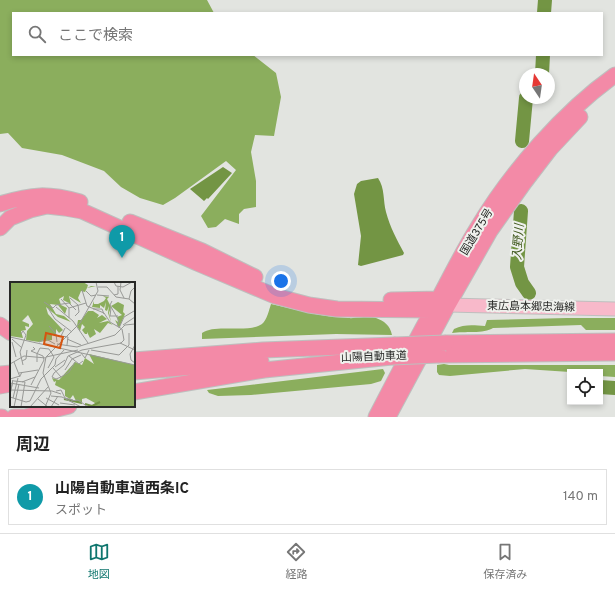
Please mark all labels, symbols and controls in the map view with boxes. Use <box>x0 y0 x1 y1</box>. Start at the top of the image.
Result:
search box <box>12 12 603 56</box>
icon: search <box>26 23 48 45</box>
text: ここで検索 <box>58 27 133 46</box>
north arrow <box>519 68 555 104</box>
street label: 国道375号 <box>458 206 496 258</box>
water label: 入野川 <box>510 221 528 261</box>
pin: 1 <box>109 225 135 258</box>
your location <box>271 271 291 291</box>
inset map <box>10 282 135 407</box>
street label: 東広島本郷忠海線 <box>487 299 575 315</box>
street label: 山陽自動車道 <box>341 349 407 365</box>
map controls <box>567 369 603 405</box>
button: locate <box>567 369 603 405</box>
text: 周辺 <box>16 435 50 457</box>
text: 山陽自動車道西条IC <box>55 480 189 499</box>
text: 1 <box>27 489 33 505</box>
text: 140 m <box>563 489 598 505</box>
text: スポット <box>55 503 107 519</box>
tab: 地図 <box>88 541 110 582</box>
tab: 経路 <box>285 541 307 582</box>
tab: 保存済み <box>483 541 527 582</box>

